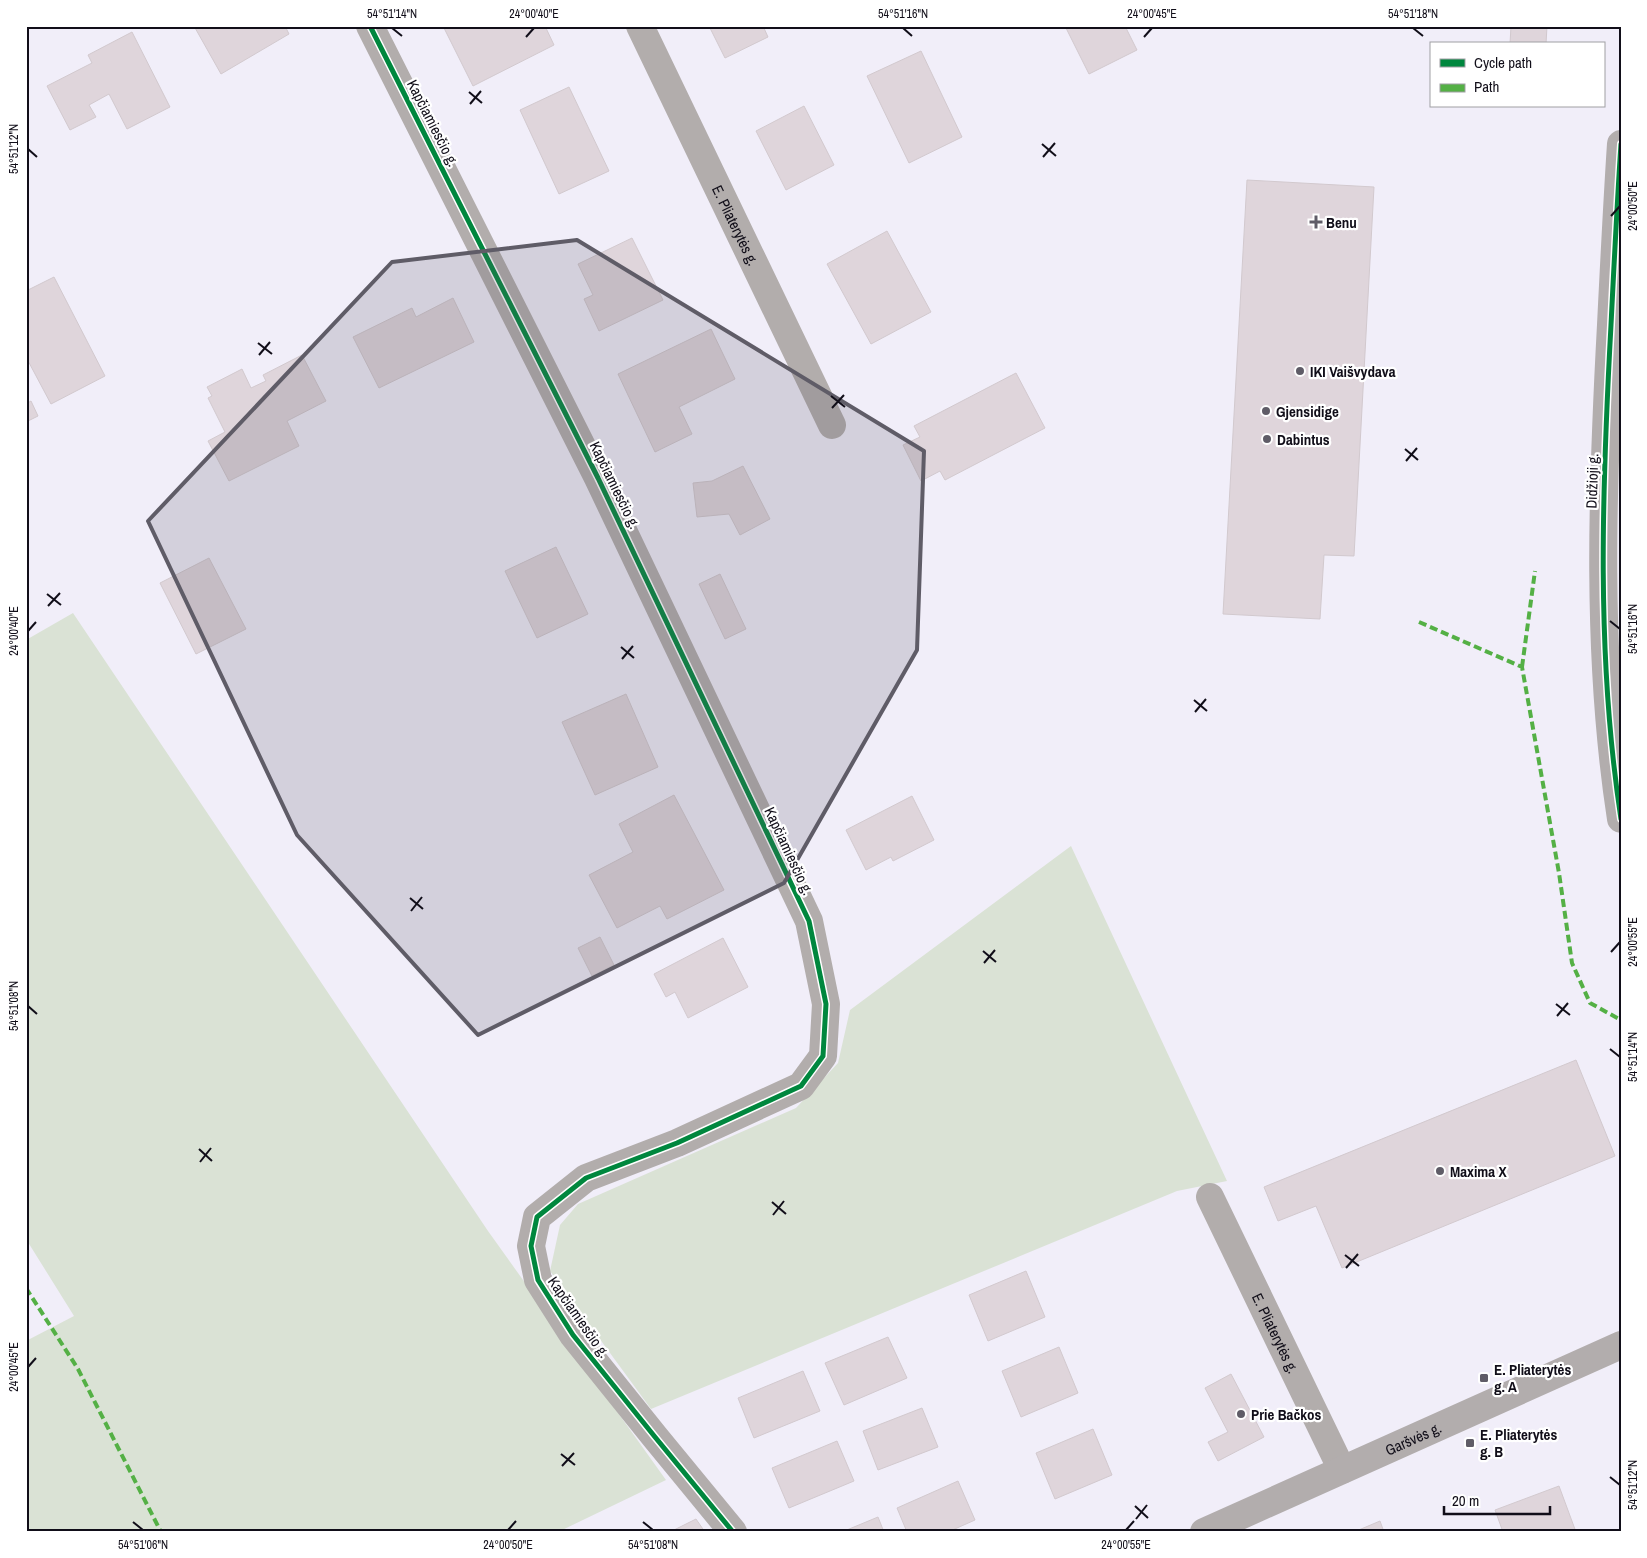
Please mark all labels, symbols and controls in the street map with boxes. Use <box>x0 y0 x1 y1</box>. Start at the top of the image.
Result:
text: 54°51'14"N <box>367 6 417 22</box>
text: 24°00'40"E <box>509 6 559 22</box>
text: 54°51'16"N <box>878 6 928 22</box>
text: 24°00'45"E <box>1127 6 1177 22</box>
text: 54°51'18"N <box>1388 6 1438 22</box>
legend <box>1430 42 1604 108</box>
text: Cycle path <box>1474 52 1532 73</box>
street label: Kapčiamiesčio g. <box>402 76 464 170</box>
text: Path <box>1474 76 1499 97</box>
text: 54°51'12"N <box>6 124 22 174</box>
street label: E. Pliaterytės g. <box>708 181 764 269</box>
text: 24°00'50"E <box>1625 181 1641 231</box>
place label: Benu <box>1326 212 1357 233</box>
marker: Benu <box>1310 216 1322 228</box>
place label: IKI Vaišvydava <box>1310 361 1396 382</box>
marker: IKI Vaišvydava <box>1294 365 1306 377</box>
place label: Gjensidige <box>1276 401 1339 422</box>
marker: Gjensidige <box>1260 405 1272 417</box>
place label: Dabintus <box>1277 429 1330 450</box>
marker: Dabintus <box>1261 433 1273 445</box>
street label: Kapčiamiesčio g. <box>585 438 645 532</box>
street label: Didžioji g. <box>1581 453 1603 509</box>
text: 54°51'16"N <box>1625 604 1641 654</box>
text: 24°00'40"E <box>6 606 22 656</box>
street label: Kapčiamiesčio g. <box>759 803 819 899</box>
text: 24°00'55"E <box>1625 917 1641 967</box>
text: 54°51'08"N <box>6 981 22 1031</box>
text: 54°51'14"N <box>1625 1032 1641 1082</box>
place label: Maxima X <box>1450 1161 1508 1182</box>
marker: Maxima X <box>1434 1165 1446 1177</box>
street label: Kapčiamiesčio g. <box>543 1272 615 1362</box>
street label: E. Pliaterytės g. <box>1247 1289 1304 1377</box>
text: 24°00'45"E <box>6 1342 22 1392</box>
place label: E. Pliaterytės g. A <box>1494 1359 1571 1397</box>
marker: E. Pliaterytės g. A <box>1478 1372 1490 1384</box>
place label: Prie Bačkos <box>1251 1404 1322 1425</box>
marker: Prie Bačkos <box>1235 1408 1247 1420</box>
street label: Garšvės g. <box>1381 1417 1444 1460</box>
place label: E. Pliaterytės g. B <box>1480 1424 1557 1462</box>
marker: E. Pliaterytės g. B <box>1464 1437 1476 1449</box>
text: 54°51'12"N <box>1625 1460 1641 1510</box>
scale bar <box>1444 1483 1551 1515</box>
text: 20 m <box>1452 1490 1479 1511</box>
text: 54°51'06"N <box>118 1537 168 1553</box>
text: 24°00'50"E <box>483 1537 533 1553</box>
text: 54°51'08"N <box>628 1537 678 1553</box>
text: 24°00'55"E <box>1101 1537 1151 1553</box>

